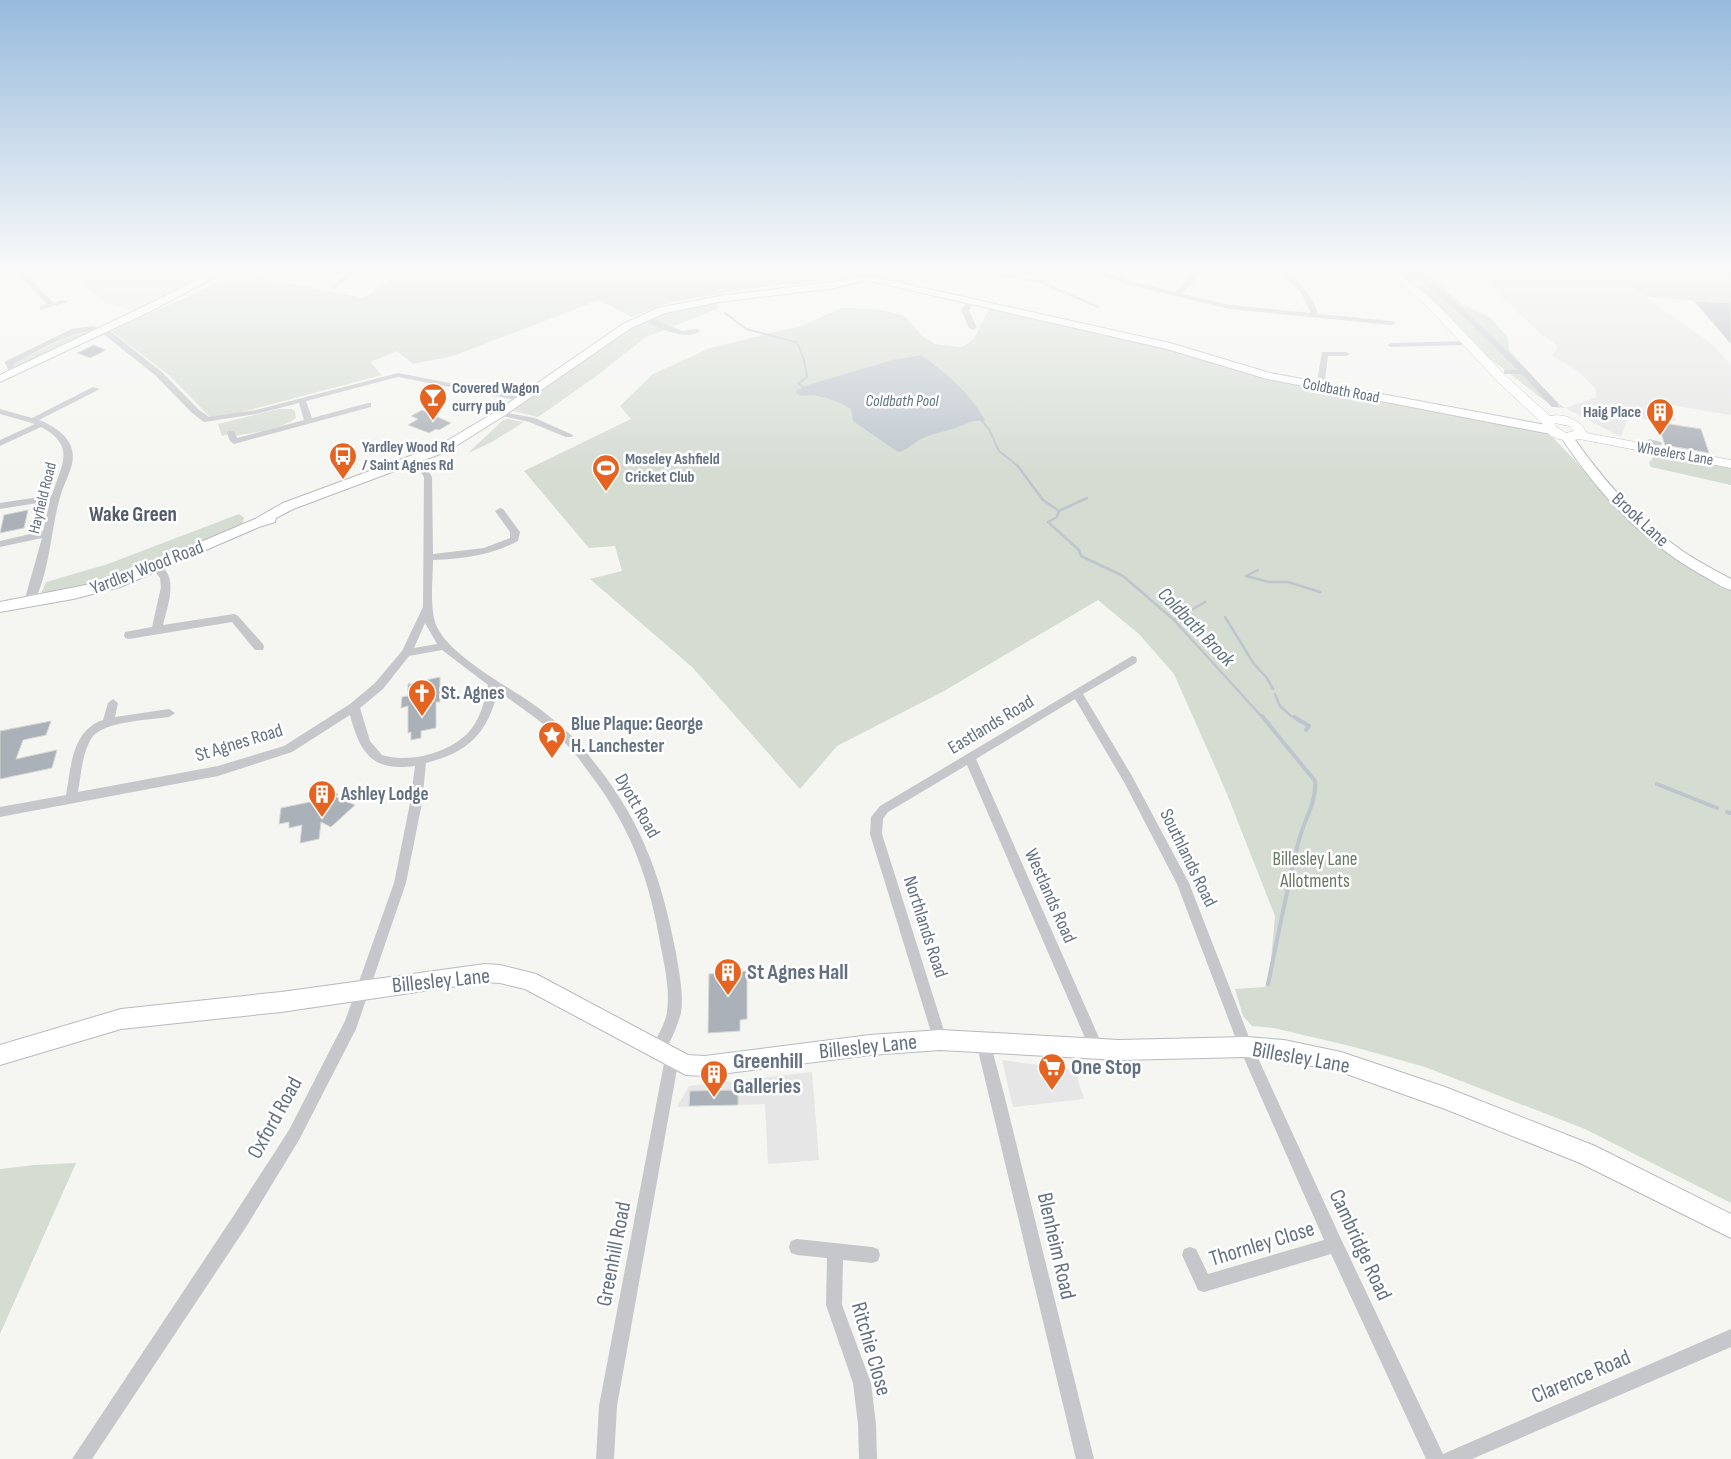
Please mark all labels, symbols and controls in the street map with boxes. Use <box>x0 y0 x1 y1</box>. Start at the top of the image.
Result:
street label: Coldbath Road <box>1301 374 1381 408</box>
place label: Covered Wagon curry pub <box>452 379 539 416</box>
bar icon: Covered Wagon curry pub <box>418 382 448 421</box>
water label: Coldbath Pool <box>866 392 940 411</box>
building icon: Haig Place <box>1645 397 1675 436</box>
place label: Haig Place <box>1583 403 1641 422</box>
place label: Yardley Wood Rd / Saint Agnes Rd <box>362 438 455 475</box>
street label: Wheelers Lane <box>1635 438 1715 470</box>
bus stop icon: Yardley Wood Rd / Saint Agnes Rd <box>328 441 358 480</box>
place label: Moseley Ashfield Cricket Club <box>625 450 720 487</box>
sports icon: Moseley Ashfield Cricket Club <box>591 453 621 492</box>
street label: Hayfield Road <box>25 460 61 536</box>
street label: Brook Lane <box>1607 488 1673 552</box>
district label: Wake Green <box>89 502 177 527</box>
street label: Yardley Wood Road <box>87 536 207 600</box>
water label: Coldbath Brook <box>1152 582 1240 672</box>
church icon: St. Agnes <box>407 678 437 717</box>
place label: St. Agnes <box>441 682 504 705</box>
street label: Eastlands Road <box>944 690 1038 760</box>
place label: Blue Plaque: George H. Lanchester <box>571 713 703 758</box>
street label: St Agnes Road <box>193 719 285 767</box>
place icon: Blue Plaque: George H. Lanchester <box>537 720 567 759</box>
street label: Dyott Road <box>609 770 665 842</box>
building icon: Ashley Lodge <box>307 779 337 818</box>
place label: Ashley Lodge <box>340 783 429 806</box>
street label: Southlands Road <box>1154 805 1222 911</box>
street label: Westlands Road <box>1019 845 1081 947</box>
park label: Billesley Lane Allotments <box>1272 848 1358 893</box>
street label: Northlands Road <box>898 873 952 981</box>
building icon: St Agnes Hall <box>713 957 743 996</box>
place label: St Agnes Hall <box>747 959 848 986</box>
street label: Billesley Lane <box>391 962 491 1000</box>
street label: Billesley Lane <box>818 1028 918 1066</box>
street label: Billesley Lane <box>1250 1036 1352 1080</box>
place label: Greenhill Galleries <box>733 1048 803 1100</box>
supermarket icon: One Stop <box>1037 1052 1067 1091</box>
place label: One Stop <box>1071 1054 1141 1081</box>
building icon: Greenhill Galleries <box>699 1059 729 1098</box>
street label: Oxford Road <box>242 1072 308 1164</box>
street label: Cambridge Road <box>1323 1185 1397 1305</box>
street label: Blenheim Road <box>1031 1190 1081 1302</box>
street label: Greenhill Road <box>591 1199 637 1309</box>
street label: Thornley Close <box>1206 1215 1318 1273</box>
street label: Ritchie Close <box>845 1299 897 1399</box>
street label: Clarence Road <box>1527 1344 1635 1410</box>

